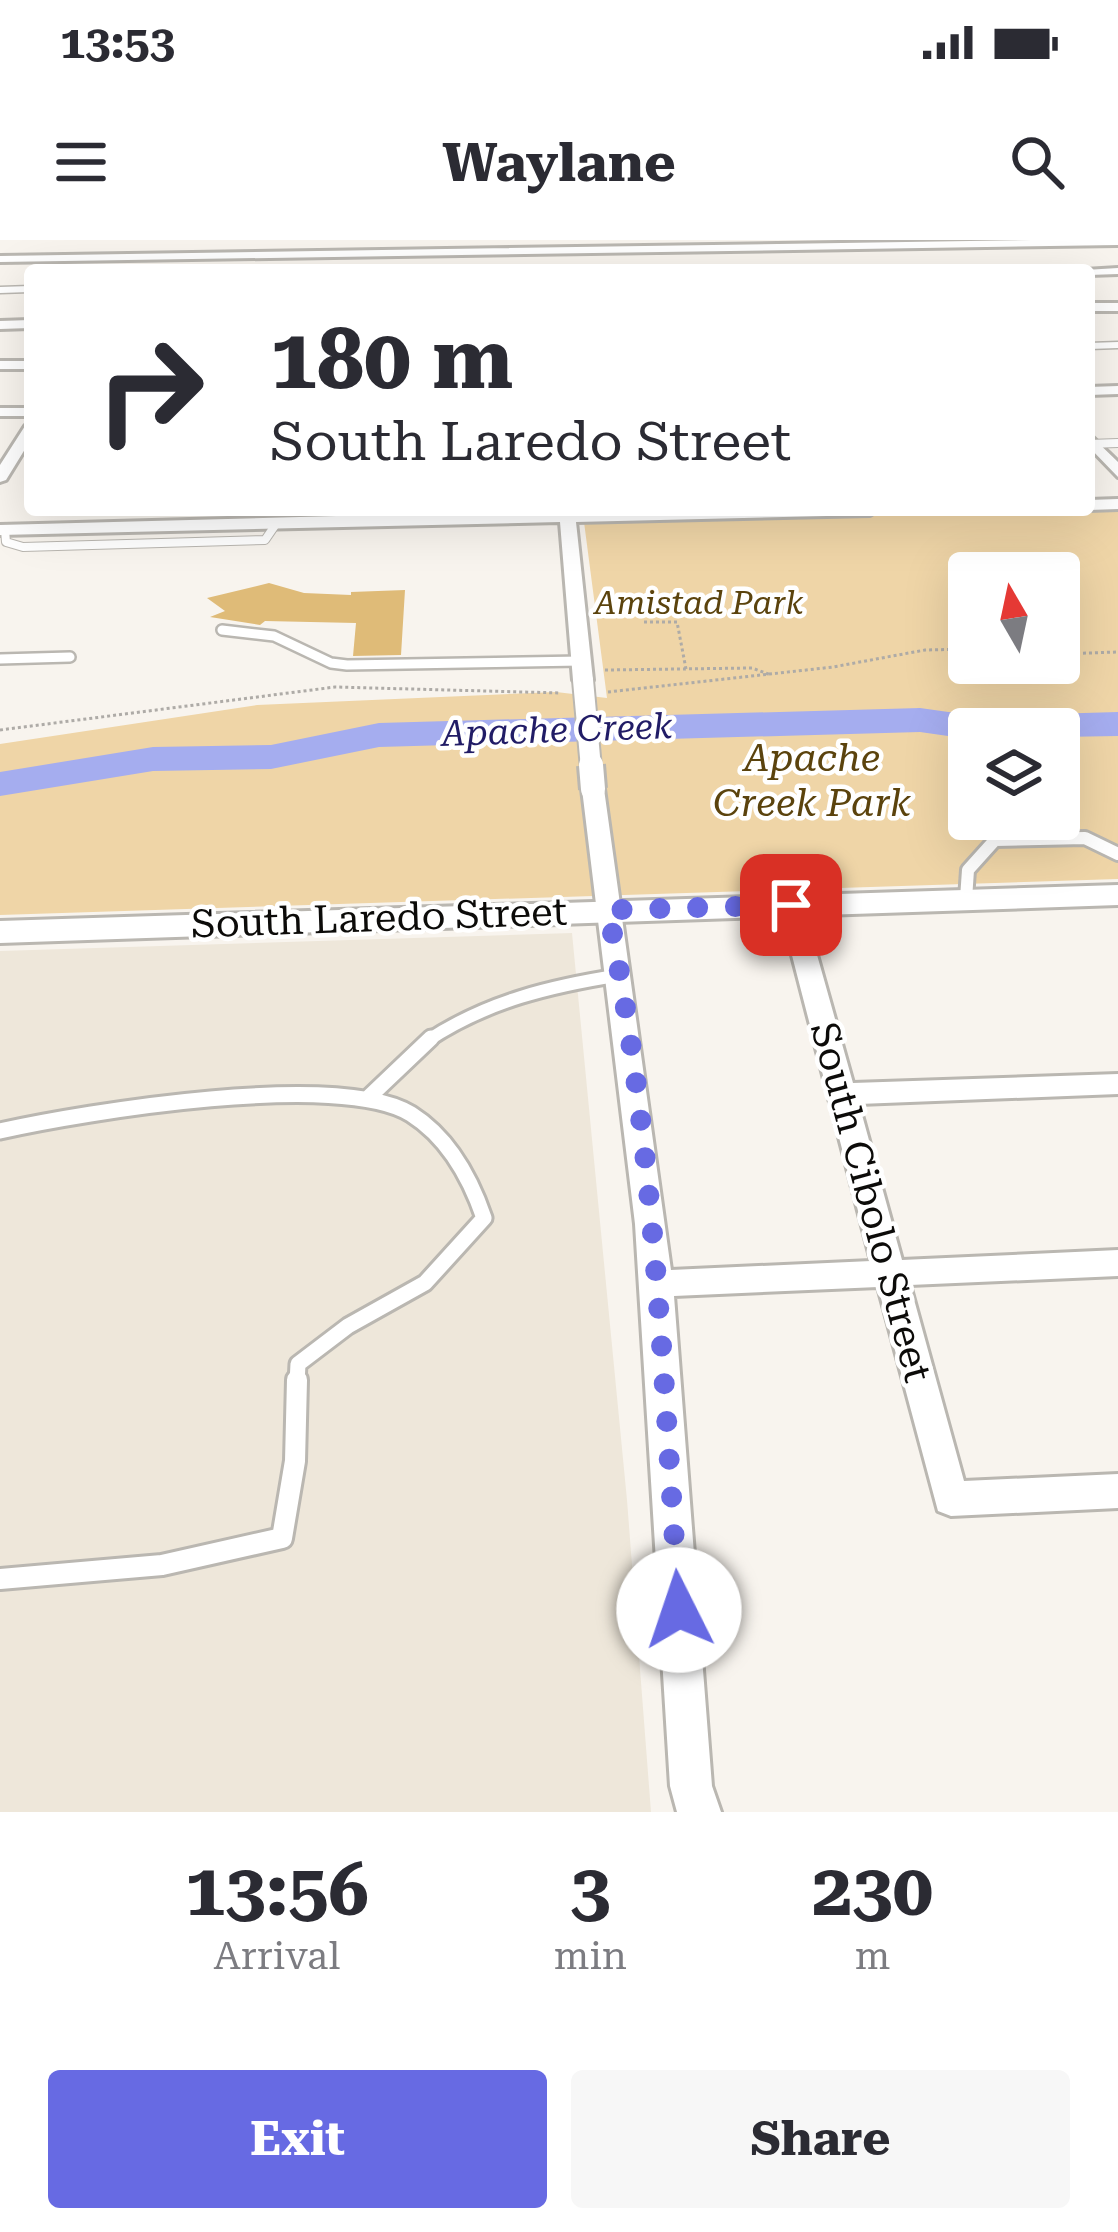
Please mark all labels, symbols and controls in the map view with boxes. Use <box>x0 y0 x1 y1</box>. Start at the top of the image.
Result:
text: 13:53 <box>60 16 175 69</box>
icon: menu <box>48 129 114 195</box>
icon: search <box>1004 129 1070 195</box>
text: Waylane <box>442 131 676 194</box>
text: 180 m <box>270 310 513 408</box>
icon: right <box>72 312 228 468</box>
text: South Laredo Street <box>270 410 791 473</box>
north arrow <box>948 552 1080 684</box>
map controls <box>948 552 1080 840</box>
park label: Amistad Park <box>593 583 804 622</box>
water label: Apache Creek <box>439 705 674 755</box>
button: layers <box>948 708 1080 840</box>
park label: Apache Creek Park <box>713 735 912 826</box>
pin <box>740 854 842 956</box>
icon: arrive <box>758 872 824 938</box>
street label: South Laredo Street <box>190 888 568 948</box>
street label: South Cibolo Street <box>801 1017 941 1387</box>
position arrow <box>616 1547 742 1673</box>
text: 13:56 <box>185 1848 369 1933</box>
text: 3 <box>570 1848 611 1933</box>
text: 230 <box>812 1848 933 1933</box>
text: Arrival <box>214 1933 340 1979</box>
text: min <box>554 1933 627 1979</box>
text: m <box>855 1933 890 1979</box>
button: Exit <box>48 2070 547 2208</box>
button: Share <box>571 2070 1070 2208</box>

